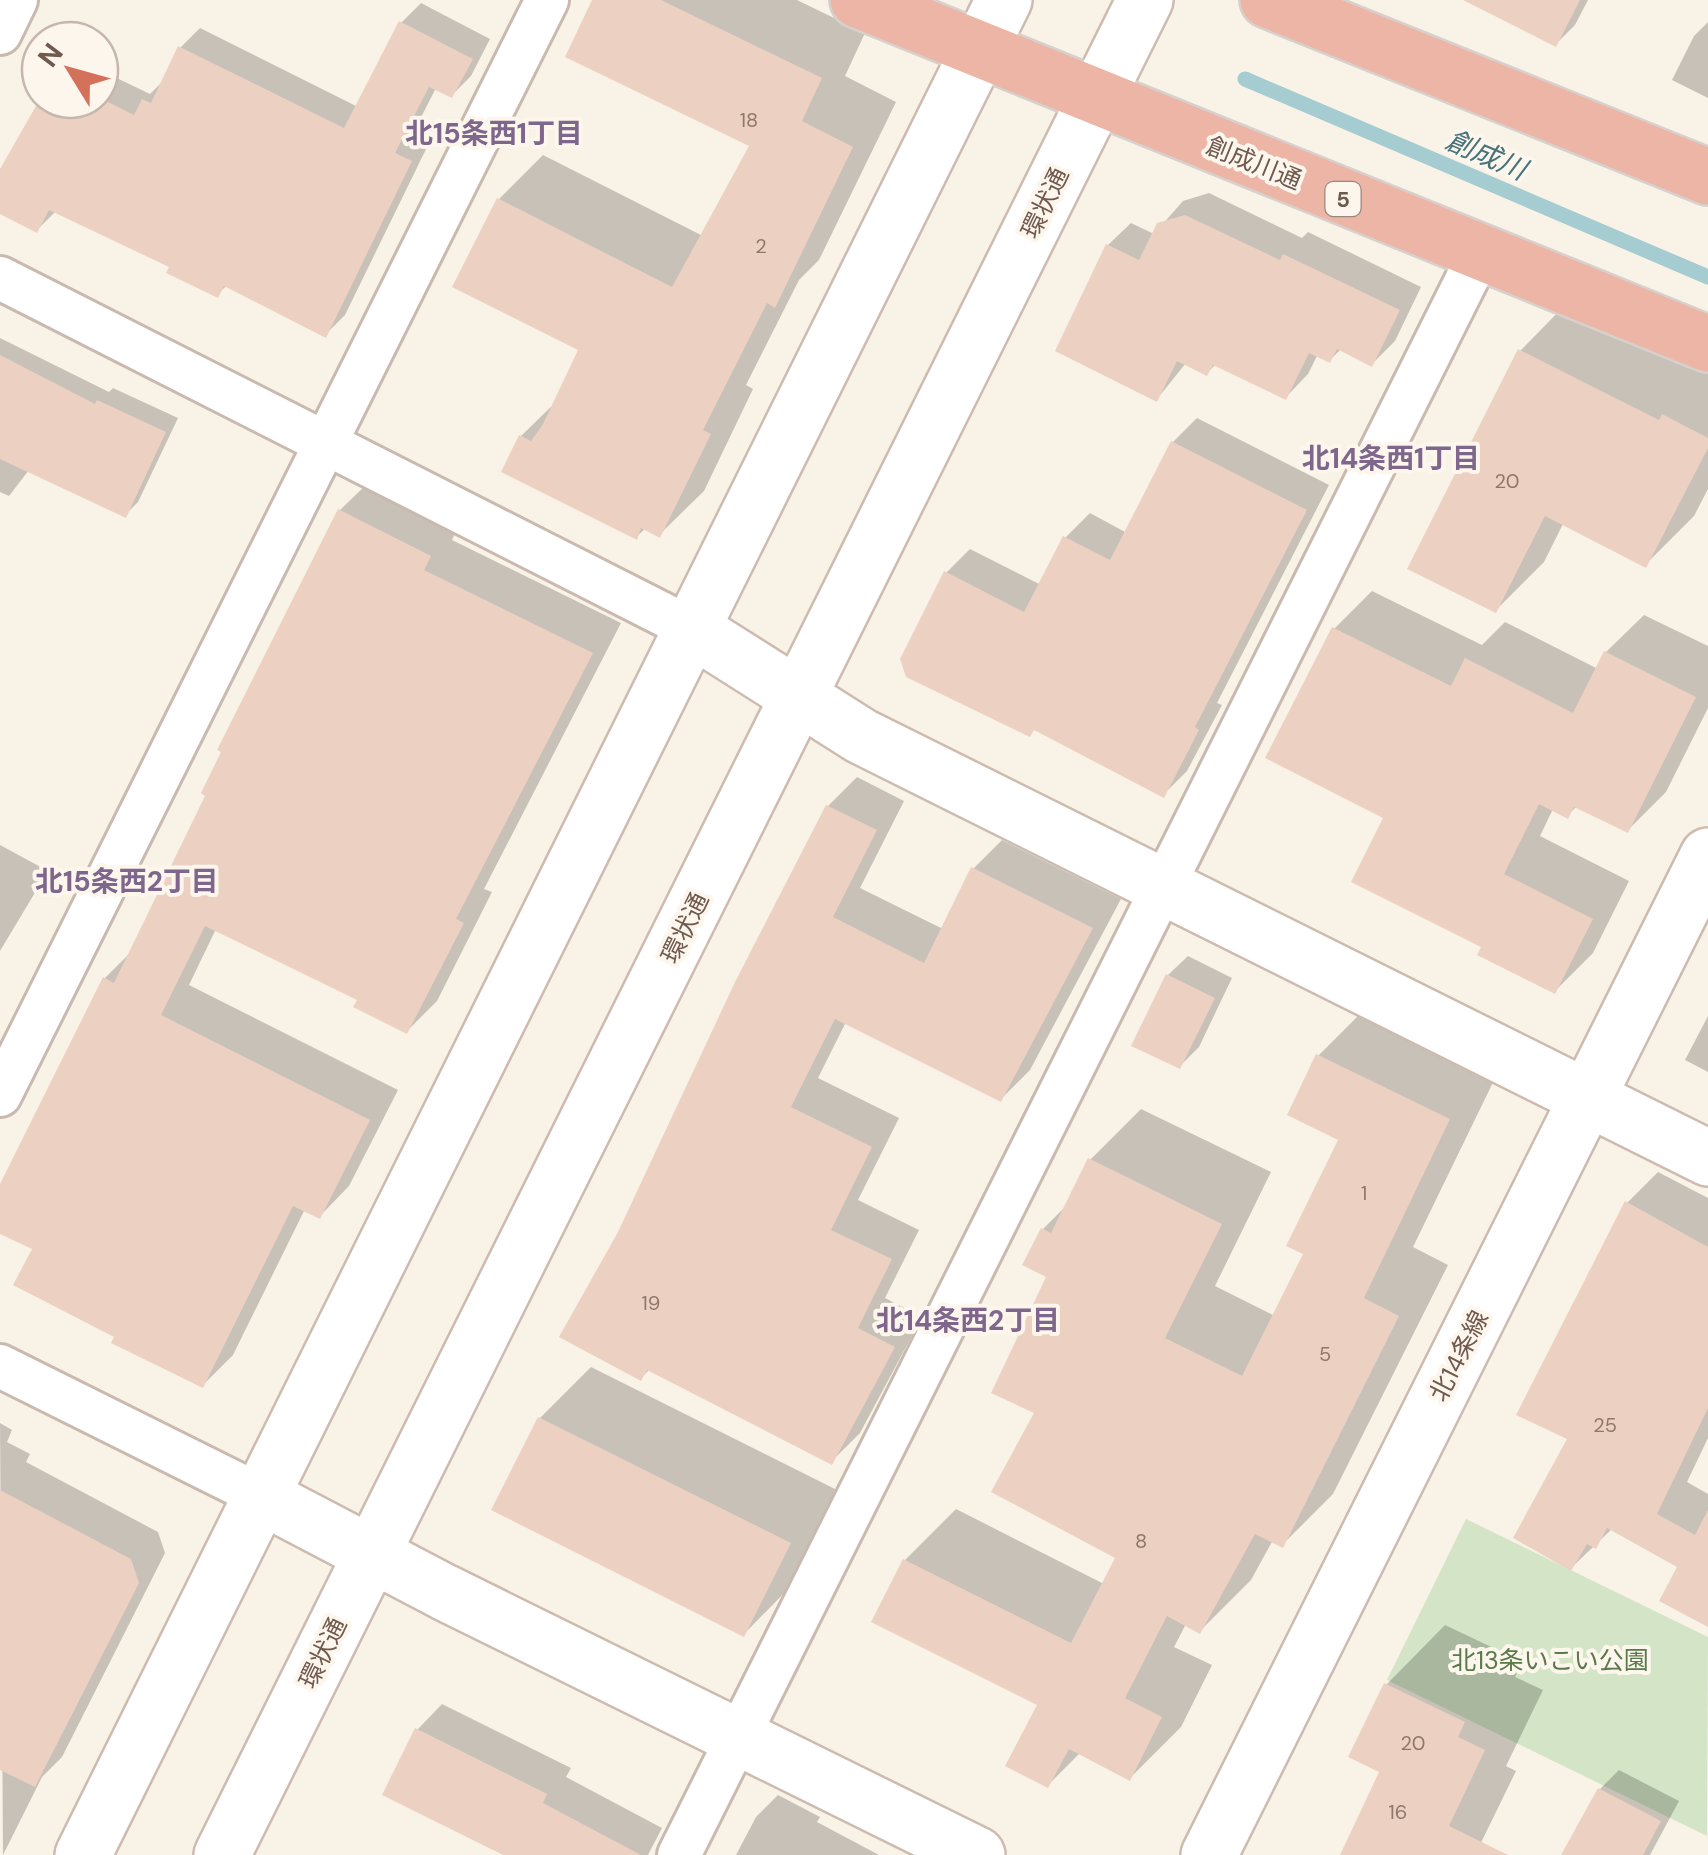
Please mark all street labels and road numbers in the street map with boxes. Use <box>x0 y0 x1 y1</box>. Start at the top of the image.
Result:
street label: 創成川通 <box>1201 129 1307 197</box>
street label: 環状通 <box>1014 162 1076 244</box>
road number: 5 <box>1326 182 1360 216</box>
street label: 環状通 <box>654 887 716 969</box>
street label: 北14条線 <box>1422 1305 1496 1407</box>
street label: 環状通 <box>292 1612 354 1694</box>

